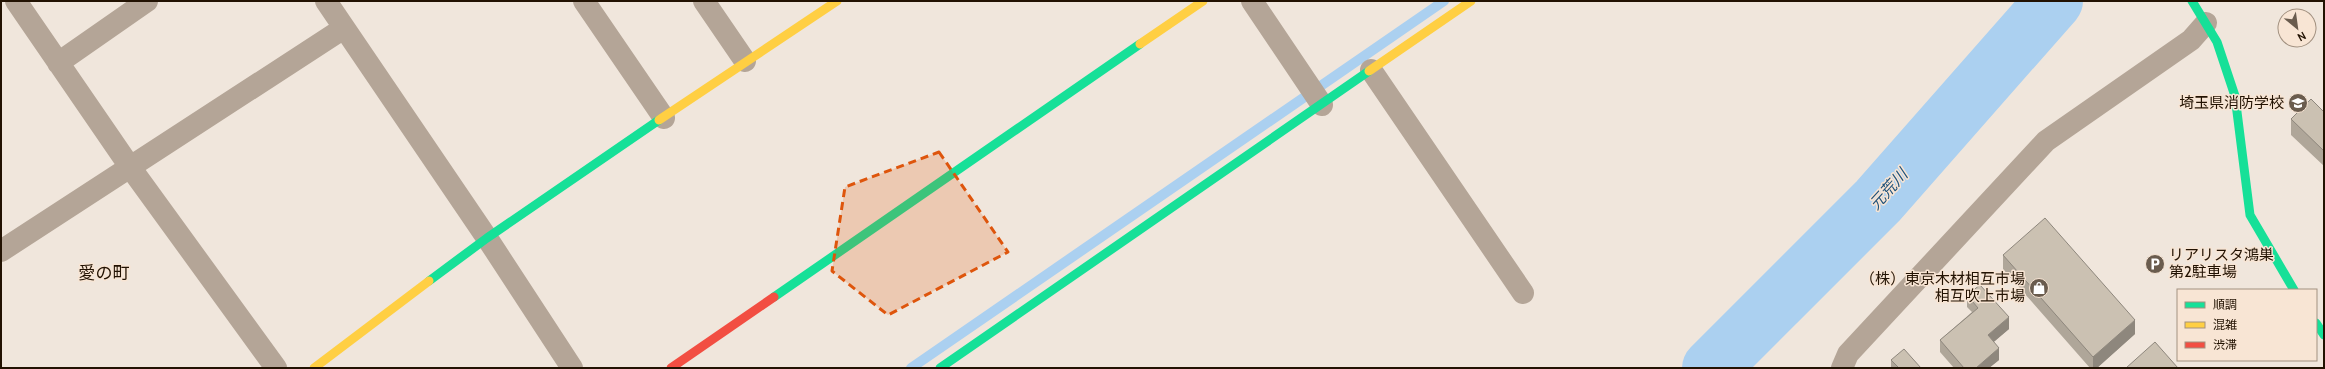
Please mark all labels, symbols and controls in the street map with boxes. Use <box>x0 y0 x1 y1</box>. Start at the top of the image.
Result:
north arrow <box>2277 8 2317 48</box>
text: N <box>2295 29 2309 45</box>
school or university icon: 埼玉県消防学校 <box>2287 92 2309 114</box>
place label: 埼玉県消防学校 <box>2179 94 2284 112</box>
water label: 元荒川 <box>1865 164 1913 214</box>
place label: リアリスタ鴻巣 第2駐車場 <box>2169 246 2274 281</box>
parking icon: リアリスタ鴻巣 第2駐車場 <box>2144 253 2166 275</box>
district label: 愛の町 <box>79 263 130 283</box>
place label: （株）東京木材相互市場 相互吹上市場 <box>1860 270 2025 305</box>
shop icon: （株）東京木材相互市場 相互吹上市場 <box>2028 277 2050 299</box>
legend <box>2177 289 2317 361</box>
text: 順調 <box>2213 297 2237 312</box>
text: 混雑 <box>2213 317 2237 332</box>
text: 渋滞 <box>2213 337 2237 352</box>

